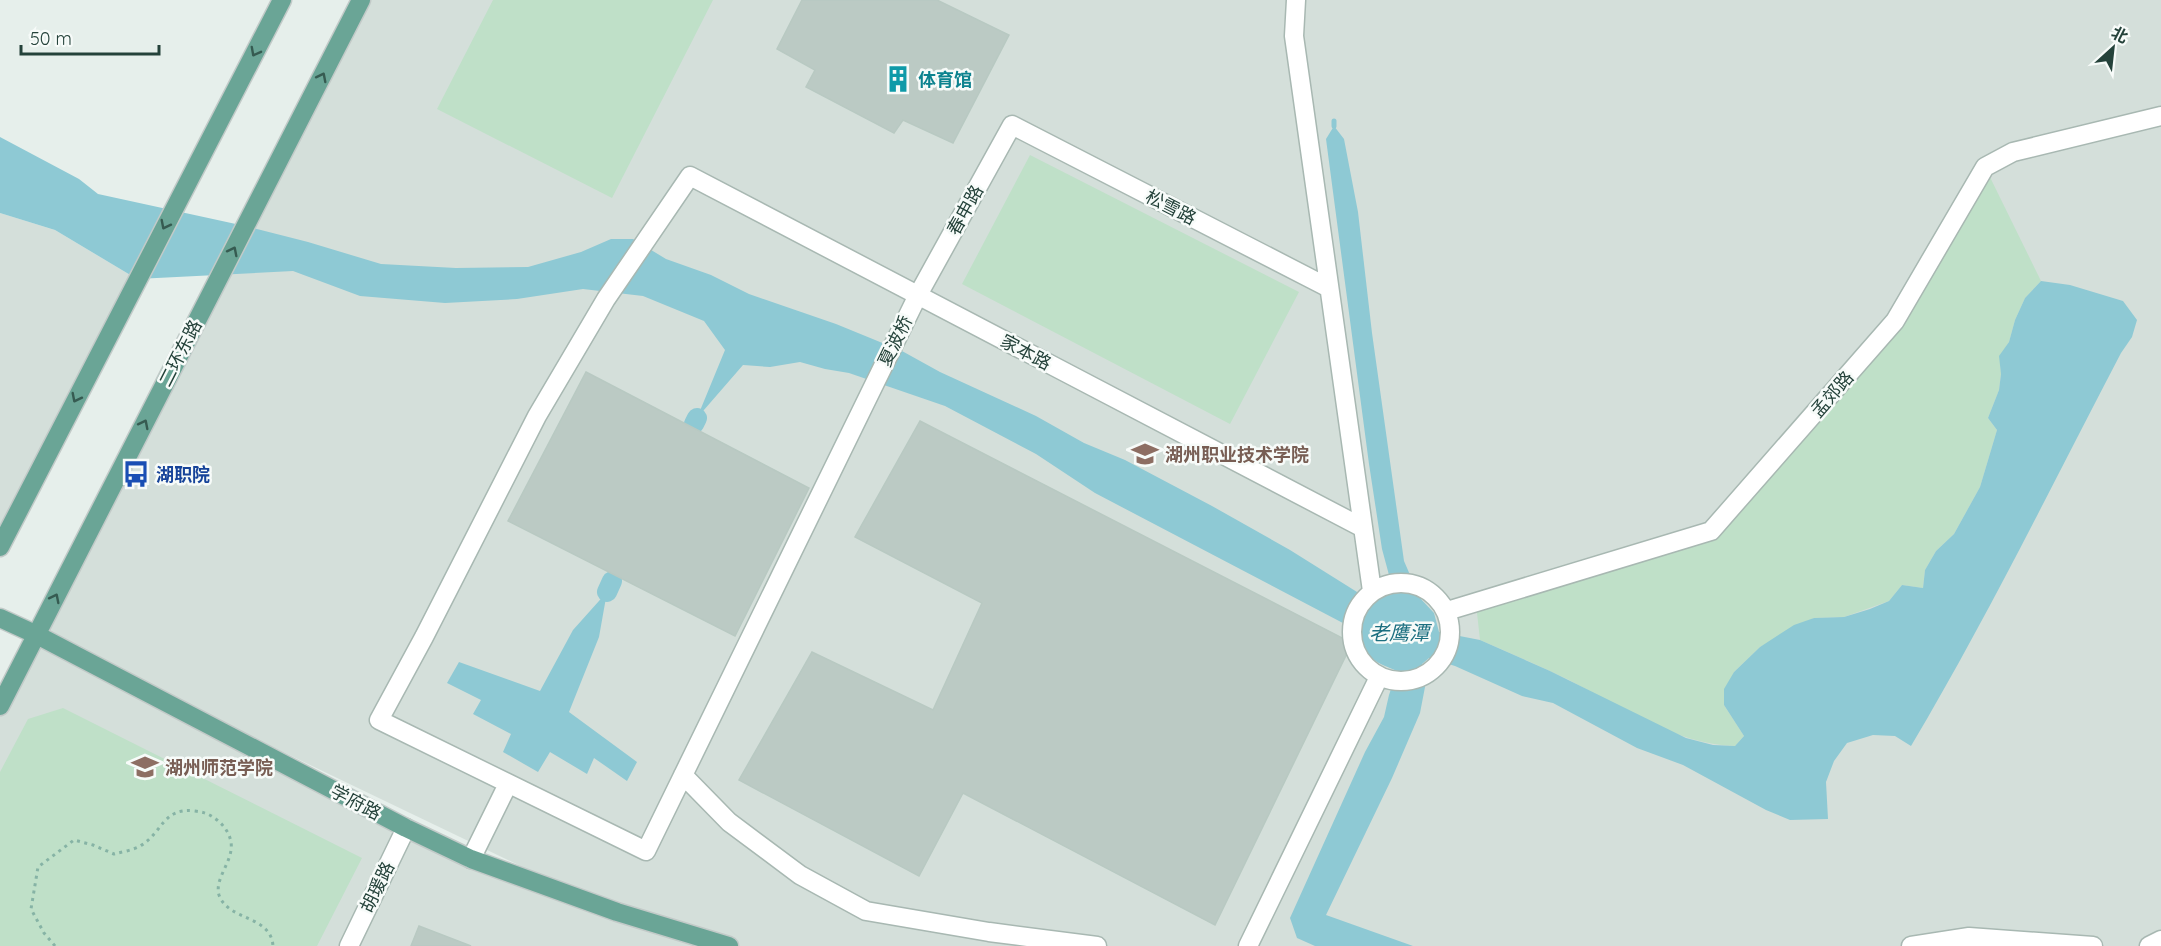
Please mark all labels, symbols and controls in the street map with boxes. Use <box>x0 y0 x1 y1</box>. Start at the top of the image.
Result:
scale bar <box>21 18 159 56</box>
north arrow <box>2083 18 2143 78</box>
text: 北 <box>2108 22 2131 47</box>
text: 50 m <box>30 27 72 50</box>
one-way arrow <box>251 46 262 56</box>
building icon: 体育馆 <box>883 64 913 94</box>
place label: 体育馆 <box>918 68 972 91</box>
one-way arrow <box>314 72 326 83</box>
street label: 春申路 <box>942 181 988 239</box>
street label: 松雪路 <box>1142 184 1200 230</box>
one-way arrow <box>161 218 172 229</box>
one-way arrow <box>226 246 237 257</box>
street label: 夏波桥 <box>873 312 917 370</box>
street label: 二环东路 <box>153 316 207 390</box>
street label: 家本路 <box>997 329 1055 375</box>
street label: 孟郊路 <box>1806 366 1858 422</box>
one-way arrow <box>72 392 83 403</box>
one-way arrow <box>137 420 148 431</box>
school or university icon: 湖州职业技术学院 <box>1130 439 1160 469</box>
place label: 湖州职业技术学院 <box>1165 443 1309 466</box>
bus stop icon: 湖职院 <box>121 459 151 489</box>
place label: 湖职院 <box>156 463 210 486</box>
one-way arrow <box>48 593 60 604</box>
water label: 老鹰潭 <box>1369 620 1433 645</box>
school or university icon: 湖州师范学院 <box>130 752 160 782</box>
place label: 湖州师范学院 <box>165 756 273 779</box>
street label: 学府路 <box>327 779 385 825</box>
street label: 胡瑗路 <box>355 858 399 916</box>

